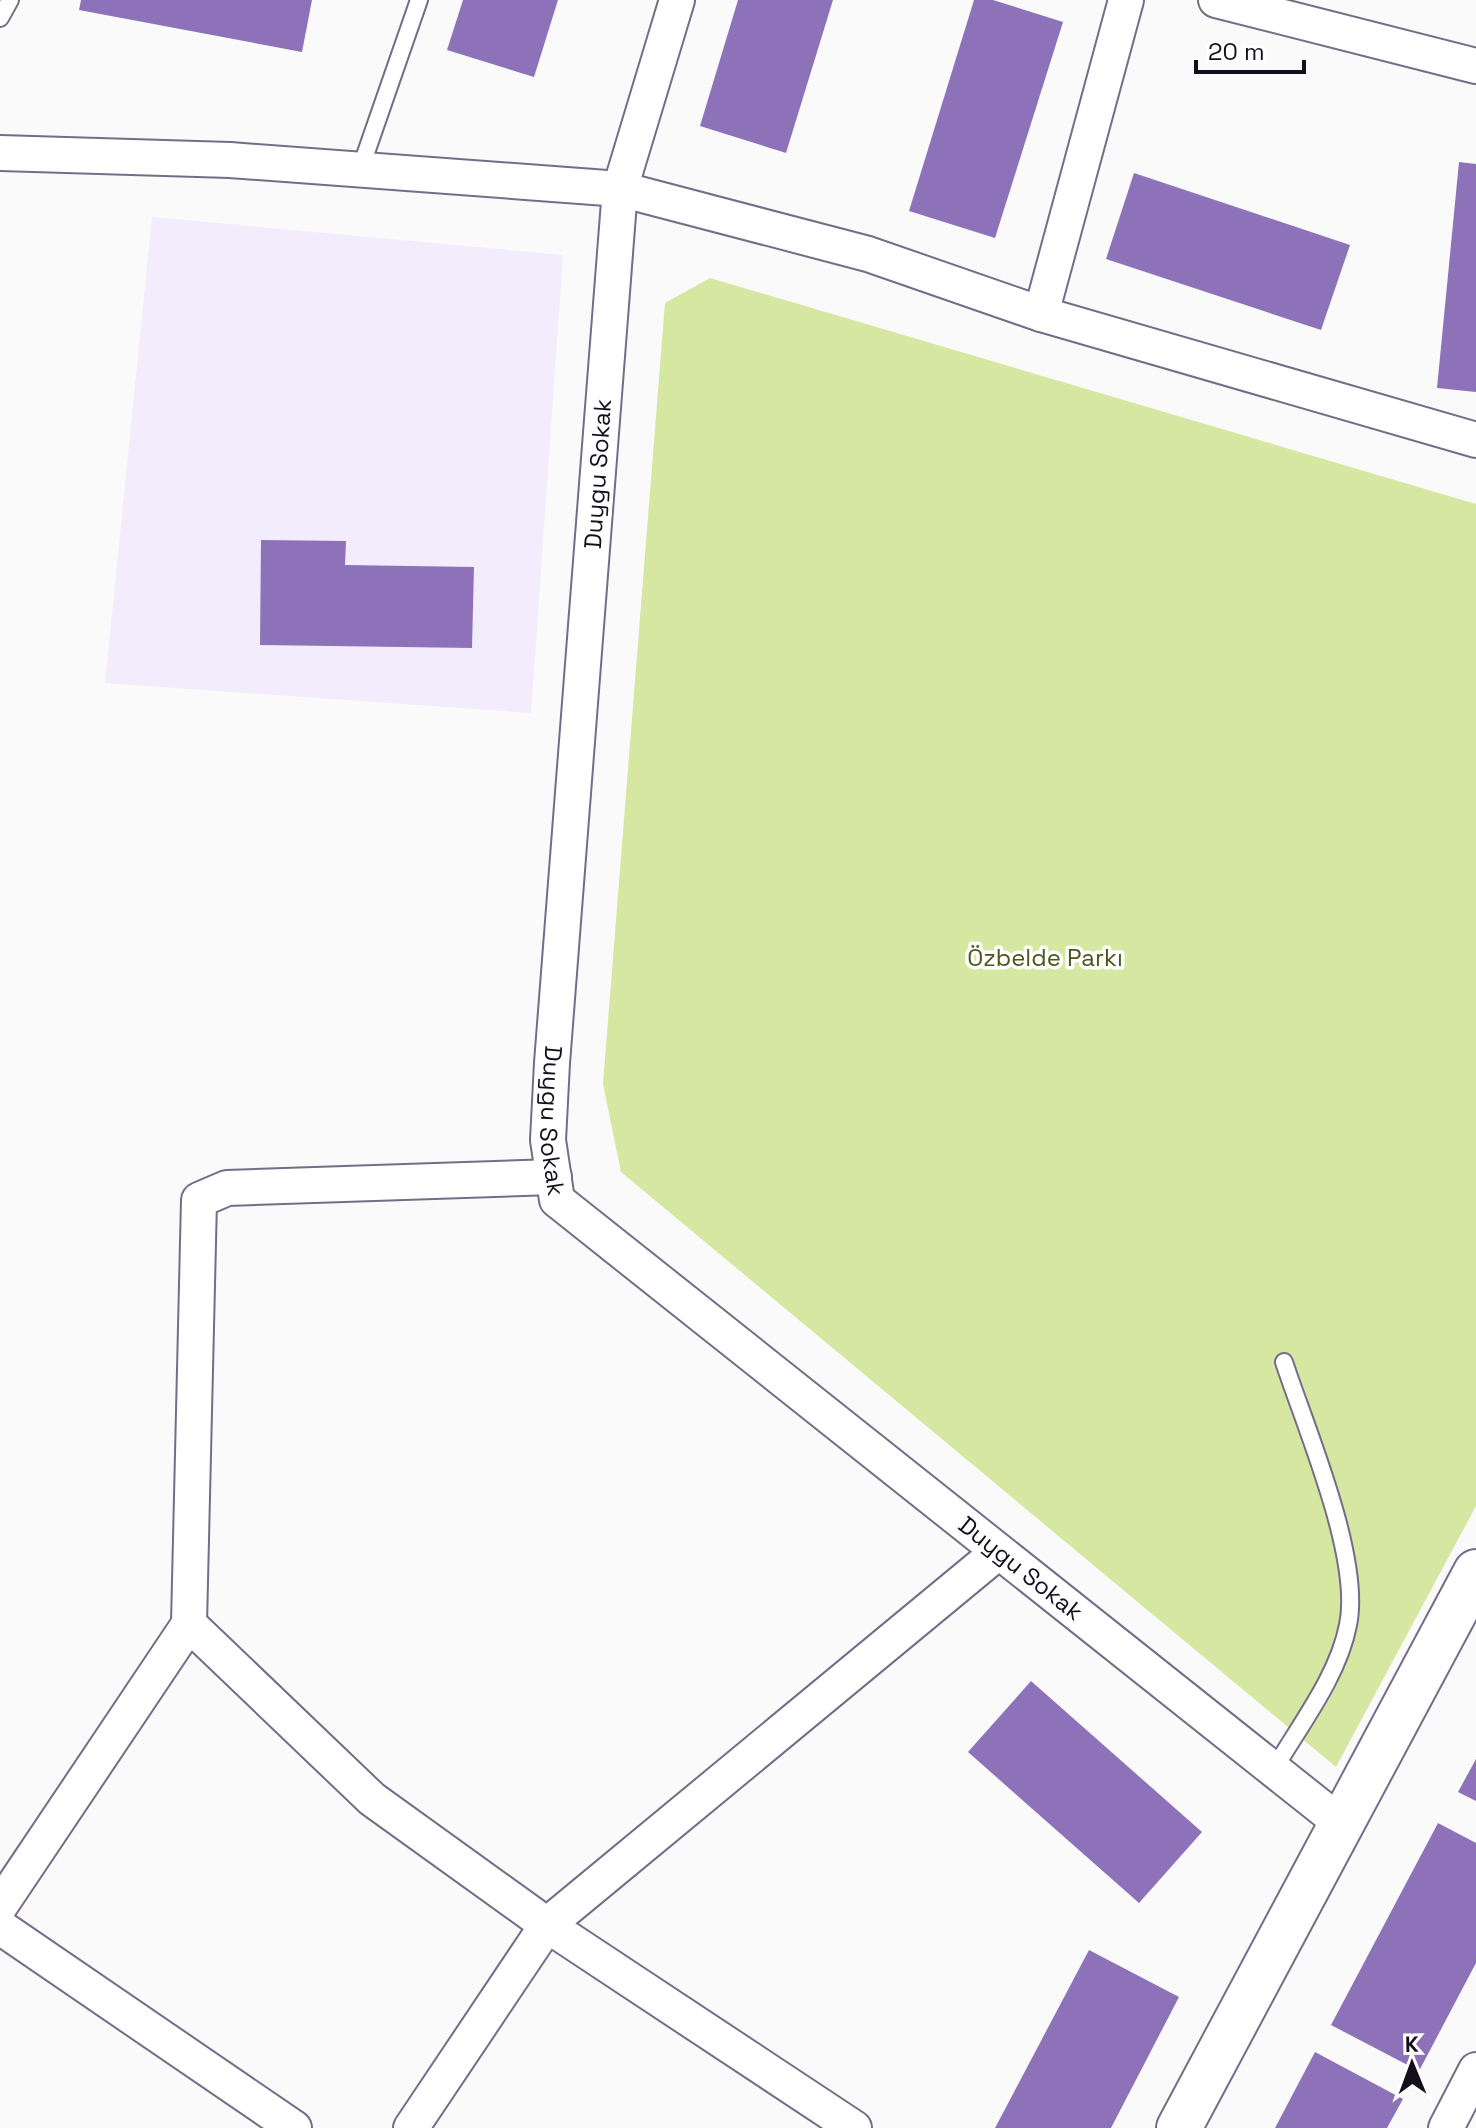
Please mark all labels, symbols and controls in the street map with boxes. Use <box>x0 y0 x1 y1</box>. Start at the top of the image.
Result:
scale bar <box>1196 24 1304 74</box>
text: 20 m <box>1208 36 1265 67</box>
street label: Duygu Sokak <box>577 398 618 550</box>
park label: Özbelde Parkı <box>967 942 1123 973</box>
street label: Duygu Sokak <box>533 1045 572 1198</box>
street label: Duygu Sokak <box>952 1509 1090 1627</box>
north arrow <box>1372 2024 1452 2104</box>
text: K <box>1405 2030 1419 2058</box>

